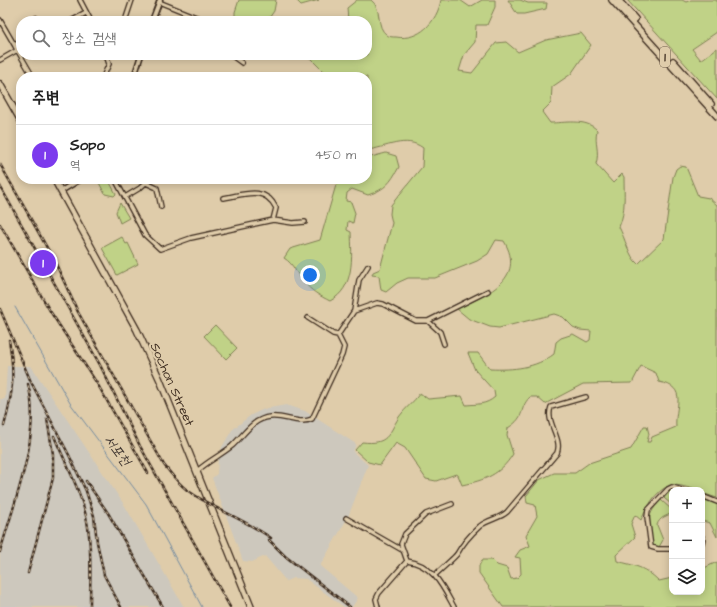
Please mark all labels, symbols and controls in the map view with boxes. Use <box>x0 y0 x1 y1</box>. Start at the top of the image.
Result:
search box <box>16 16 372 60</box>
icon: search <box>30 27 52 49</box>
text: 장소 검색 <box>62 28 116 49</box>
road number: 1 <box>660 47 670 67</box>
text: 주변 <box>32 86 59 110</box>
text: Sopo <box>70 135 105 156</box>
text: 1 <box>44 146 46 164</box>
text: 450 m <box>314 146 356 164</box>
text: 역 <box>70 156 80 174</box>
pin: 1 <box>30 248 56 278</box>
your location <box>300 265 320 285</box>
street label: Sochon Street <box>146 340 199 430</box>
water label: 서포천 <box>99 431 136 472</box>
map controls <box>669 487 705 595</box>
button: + <box>669 487 705 523</box>
button: − <box>669 523 705 559</box>
button: layers <box>669 559 705 595</box>

